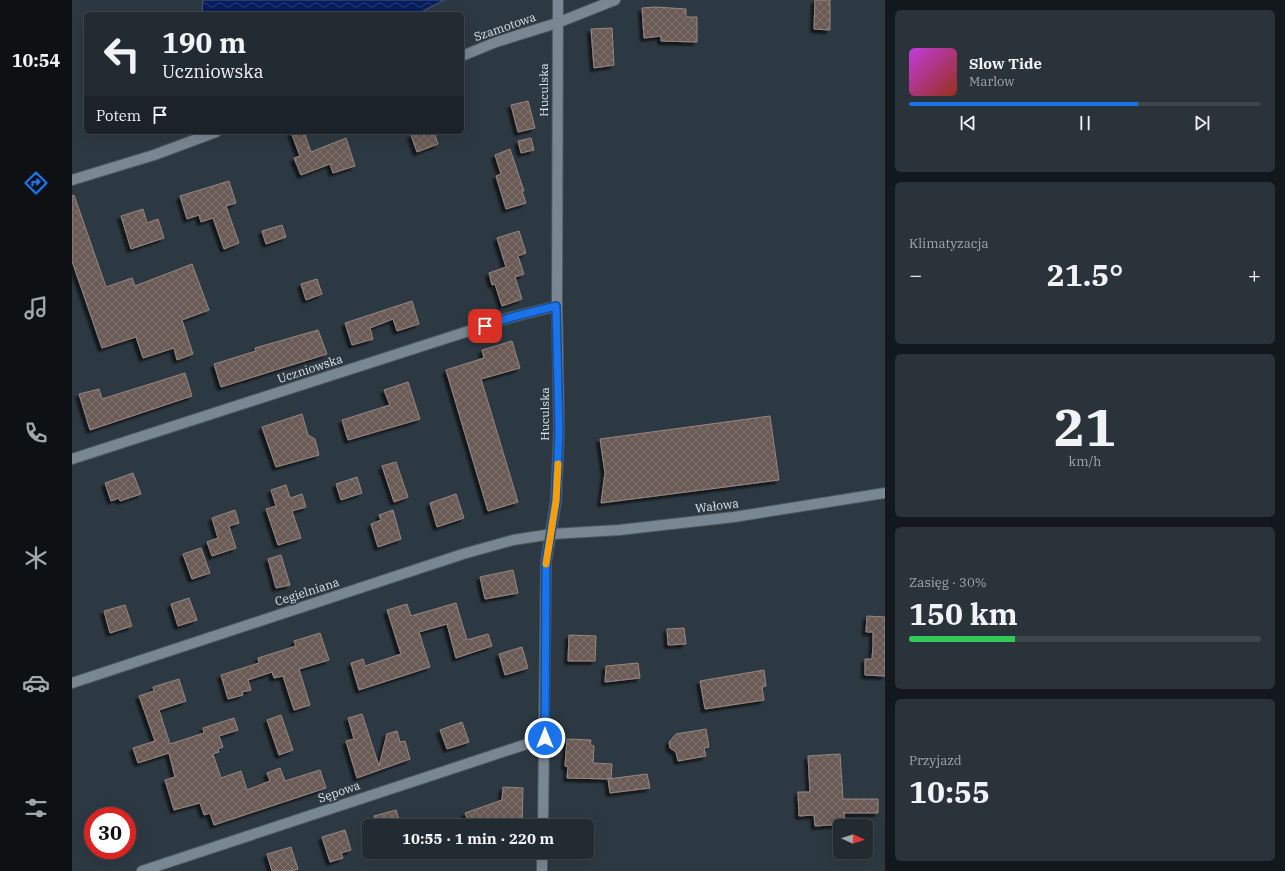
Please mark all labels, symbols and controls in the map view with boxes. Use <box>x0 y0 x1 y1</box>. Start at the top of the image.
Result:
street label: Szamotowa <box>472 9 538 44</box>
text: 190 m <box>162 24 246 61</box>
icon: left <box>96 28 148 80</box>
text: 10:54 <box>12 49 60 72</box>
text: Slow Tide <box>969 54 1042 73</box>
text: Uczniowska <box>162 60 264 83</box>
street label: Huculska <box>536 63 551 117</box>
text: Marlow <box>969 73 1014 90</box>
icon: arrive <box>149 104 171 126</box>
text: Potem <box>96 106 141 125</box>
icon: previous <box>957 112 979 134</box>
icon: pause <box>1074 112 1096 134</box>
icon: next <box>1191 112 1213 134</box>
icon: directions <box>22 169 50 197</box>
text: Klimatyzacja <box>909 235 989 252</box>
text: 21.5° <box>1047 255 1123 294</box>
text: − <box>909 260 922 289</box>
text: + <box>1248 260 1261 289</box>
icon: music <box>22 294 50 322</box>
pin <box>468 309 502 343</box>
icon: arrive <box>474 315 496 337</box>
street label: Uczniowska <box>275 351 345 386</box>
street label: Huculska <box>537 387 552 441</box>
text: 21 <box>1054 393 1116 460</box>
icon: phone <box>22 419 50 447</box>
text: km/h <box>1069 453 1101 470</box>
street label: Wałowa <box>694 495 740 516</box>
icon: climate <box>22 544 50 572</box>
street label: Cegielniana <box>273 574 341 609</box>
text: Zasięg · 30% <box>909 574 987 591</box>
text: 150 km <box>909 594 1018 633</box>
icon: car <box>22 669 50 697</box>
position arrow <box>524 717 566 759</box>
text: Przyjazd <box>909 752 962 769</box>
text: 10:55 <box>909 772 990 811</box>
street label: Sępowa <box>316 777 362 806</box>
icon: filters <box>22 794 50 822</box>
speed limit sign: 30 <box>84 807 136 859</box>
north arrow <box>833 819 873 859</box>
map controls <box>833 819 873 859</box>
text: 10:55 · 1 min · 220 m <box>402 829 554 848</box>

